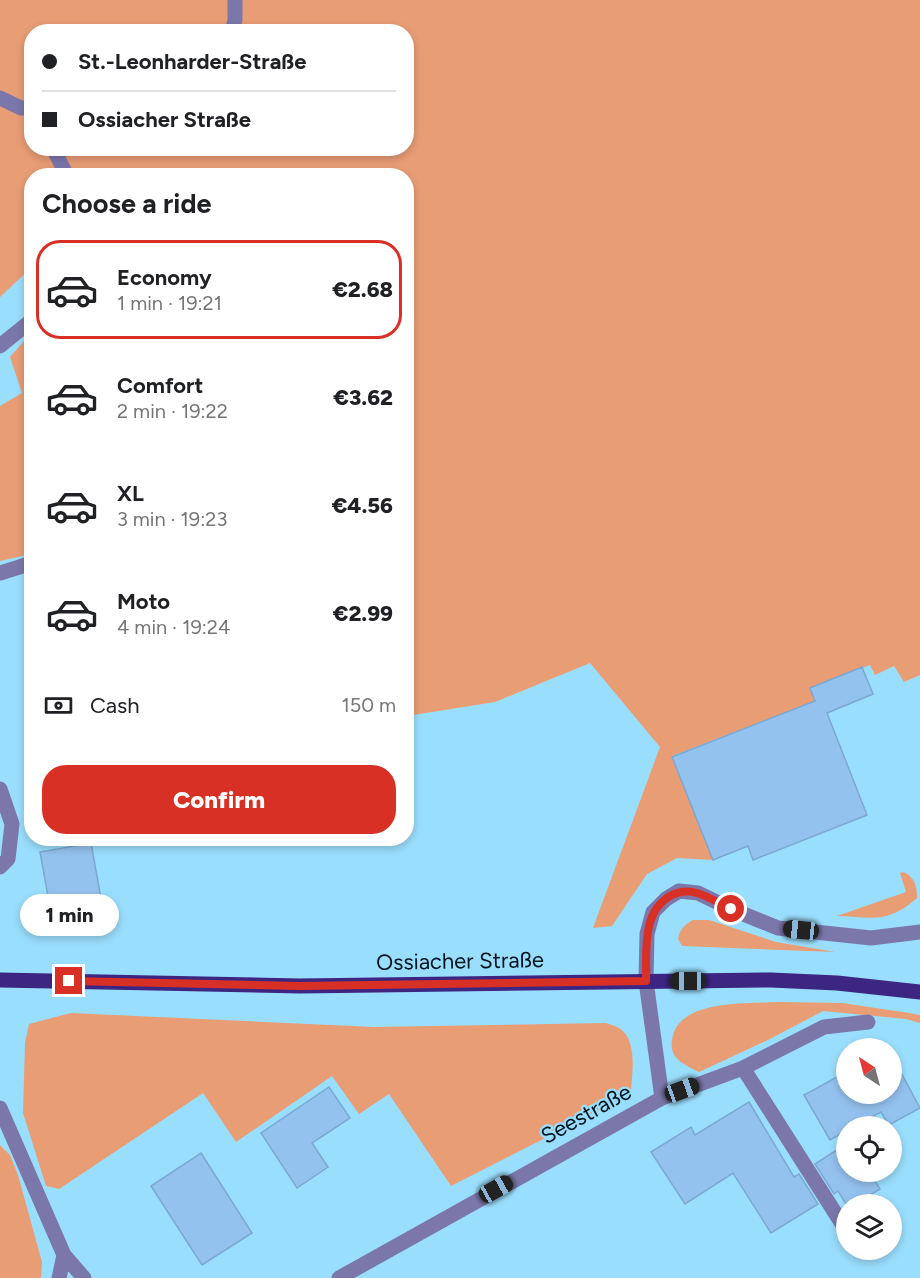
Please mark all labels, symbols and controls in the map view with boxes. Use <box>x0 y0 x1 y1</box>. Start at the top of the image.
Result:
text: St.-Leonharder-Straße <box>78 48 306 75</box>
text: Ossiacher Straße <box>78 106 251 133</box>
text: Choose a ride <box>42 187 211 220</box>
icon: car <box>45 263 99 317</box>
text: Economy <box>117 264 212 291</box>
text: €2.68 <box>332 276 393 303</box>
text: 1 min · 19:21 <box>117 291 222 315</box>
icon: car <box>45 371 99 425</box>
text: Comfort <box>117 372 203 399</box>
text: €3.62 <box>333 384 393 411</box>
text: 2 min · 19:22 <box>117 399 228 423</box>
icon: car <box>45 479 99 533</box>
text: XL <box>117 480 144 507</box>
text: €4.56 <box>332 492 393 519</box>
text: 3 min · 19:23 <box>117 507 227 531</box>
icon: car <box>45 587 99 641</box>
text: Moto <box>117 588 170 615</box>
text: €2.99 <box>333 600 393 627</box>
text: 4 min · 19:24 <box>117 615 230 639</box>
icon: cash <box>42 689 75 722</box>
text: Cash <box>90 692 140 719</box>
text: 150 m <box>341 693 396 717</box>
button: Confirm <box>42 765 396 834</box>
callout: 1 min <box>20 894 118 936</box>
route start <box>717 895 744 922</box>
text: 1 min <box>46 903 93 927</box>
car <box>782 919 820 941</box>
street label: Ossiacher Straße <box>376 946 544 976</box>
route end <box>55 967 82 994</box>
car <box>670 972 706 990</box>
north arrow <box>836 1038 902 1104</box>
map controls <box>836 1038 902 1260</box>
car <box>662 1075 702 1105</box>
street label: Seestraße <box>536 1078 636 1150</box>
button: locate <box>836 1116 902 1182</box>
car <box>476 1172 516 1206</box>
button: layers <box>836 1194 902 1260</box>

